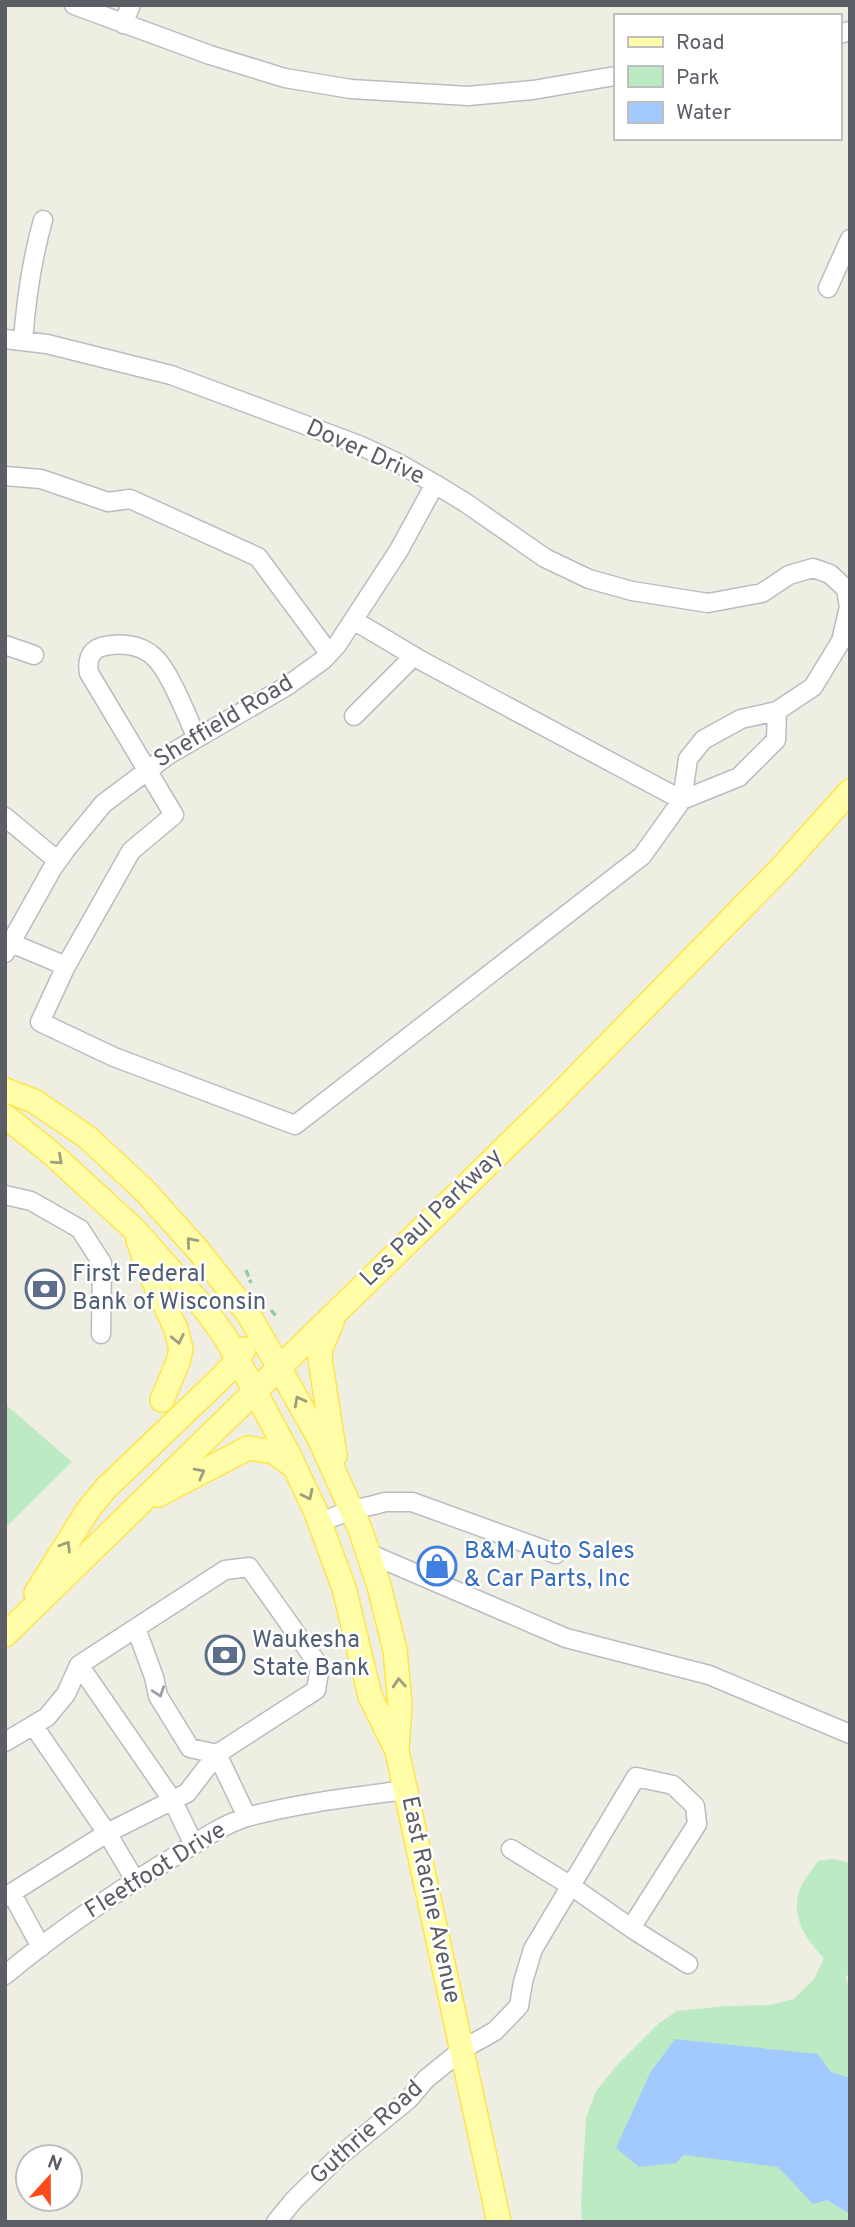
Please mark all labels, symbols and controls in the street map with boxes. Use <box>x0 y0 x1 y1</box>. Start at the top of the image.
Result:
legend <box>614 14 841 140</box>
text: Road <box>676 30 725 57</box>
text: Park <box>676 65 719 92</box>
text: Water <box>676 100 731 127</box>
street label: Dover Drive <box>301 414 429 492</box>
street label: Sheffield Road <box>149 669 299 775</box>
street label: Les Paul Parkway <box>354 1142 510 1294</box>
one-way arrow <box>50 1151 63 1164</box>
one-way arrow <box>187 1237 199 1250</box>
place label: First Federal Bank of Wisconsin <box>72 1260 266 1318</box>
bank icon: First Federal Bank of Wisconsin <box>24 1268 66 1310</box>
one-way arrow <box>169 1333 184 1345</box>
one-way arrow <box>294 1396 307 1408</box>
one-way arrow <box>193 1468 206 1481</box>
one-way arrow <box>300 1488 314 1500</box>
place label: B&M Auto Sales & Car Parts, Inc <box>464 1537 635 1595</box>
one-way arrow <box>57 1541 70 1554</box>
shop icon: B&M Auto Sales & Car Parts, Inc <box>416 1545 458 1587</box>
place label: Waukesha State Bank <box>252 1626 370 1684</box>
bank icon: Waukesha State Bank <box>204 1634 246 1676</box>
one-way arrow <box>391 1677 406 1688</box>
one-way arrow <box>151 1685 165 1697</box>
street label: East Racine Avenue <box>393 1794 467 2006</box>
street label: Fleetfoot Drive <box>80 1816 232 1926</box>
street label: Guthrie Road <box>304 2074 430 2192</box>
north arrow <box>14 2143 84 2213</box>
text: N <box>44 2150 65 2178</box>

